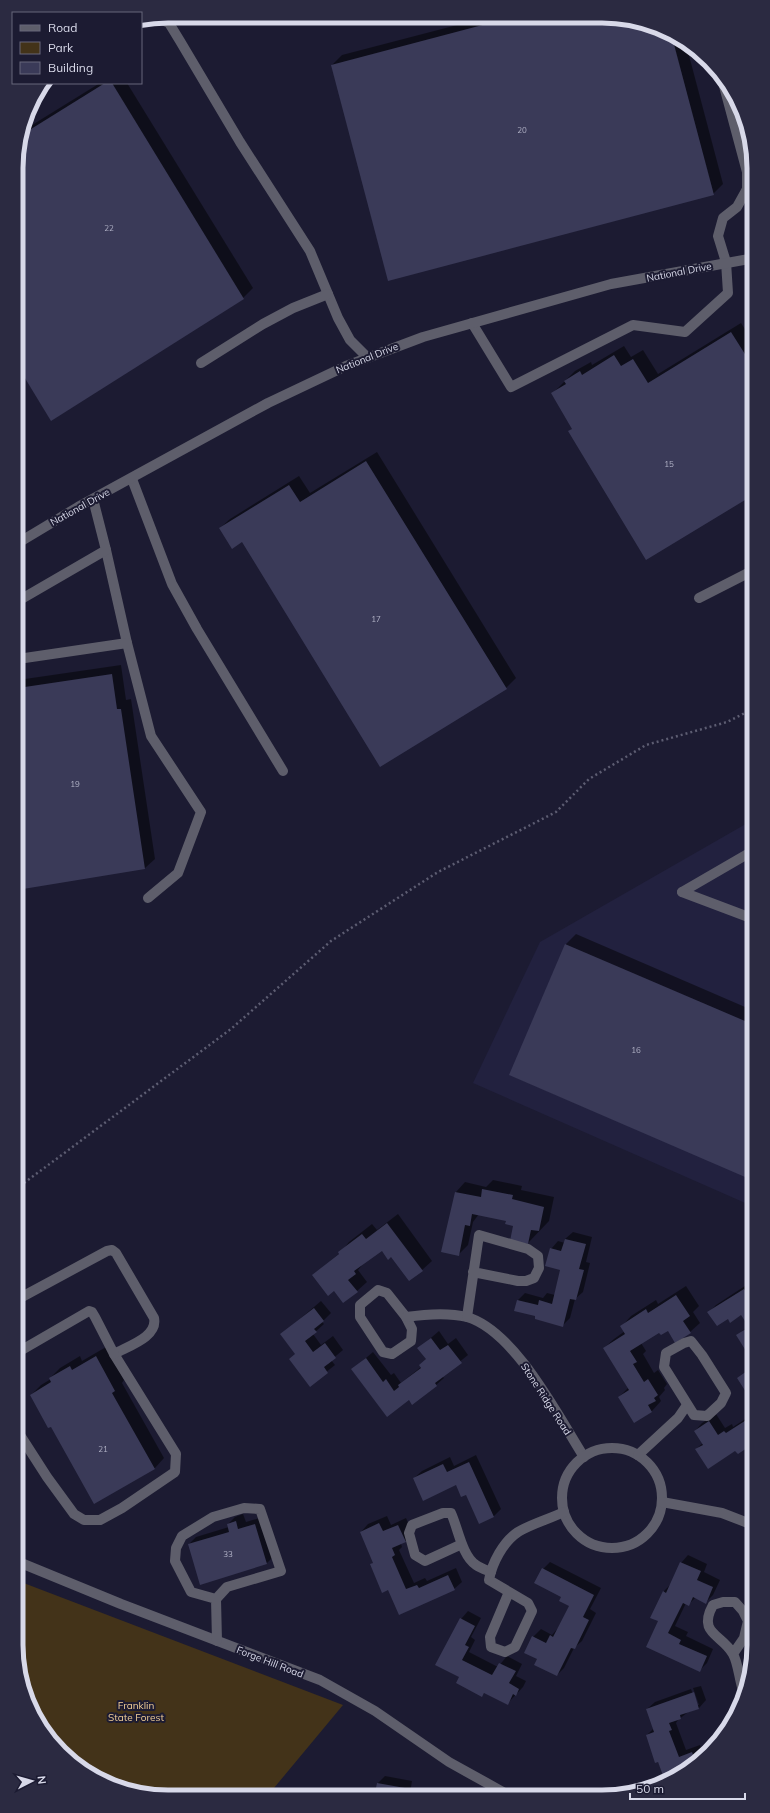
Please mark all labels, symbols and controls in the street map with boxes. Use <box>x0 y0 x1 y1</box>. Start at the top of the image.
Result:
legend <box>12 12 142 84</box>
text: Road <box>48 20 77 35</box>
text: Park <box>48 40 74 55</box>
text: Building <box>48 60 93 75</box>
house number: 20 <box>517 125 527 135</box>
house number: 22 <box>104 223 114 233</box>
street label: National Drive <box>645 259 713 285</box>
street label: National Drive <box>334 340 400 376</box>
house number: 15 <box>664 459 674 469</box>
street label: National Drive <box>48 485 112 529</box>
house number: 17 <box>371 614 381 624</box>
house number: 19 <box>70 779 80 789</box>
house number: 16 <box>631 1045 641 1055</box>
street label: Stone Ridge Road <box>518 1361 574 1437</box>
house number: 21 <box>98 1444 108 1454</box>
house number: 33 <box>223 1549 233 1559</box>
street label: Forge Hill Road <box>235 1643 305 1681</box>
park label: Franklin State Forest <box>108 1699 164 1724</box>
north arrow <box>12 1761 52 1801</box>
text: N <box>35 1775 49 1785</box>
scale bar <box>630 1775 745 1801</box>
text: 50 m <box>636 1781 664 1796</box>

